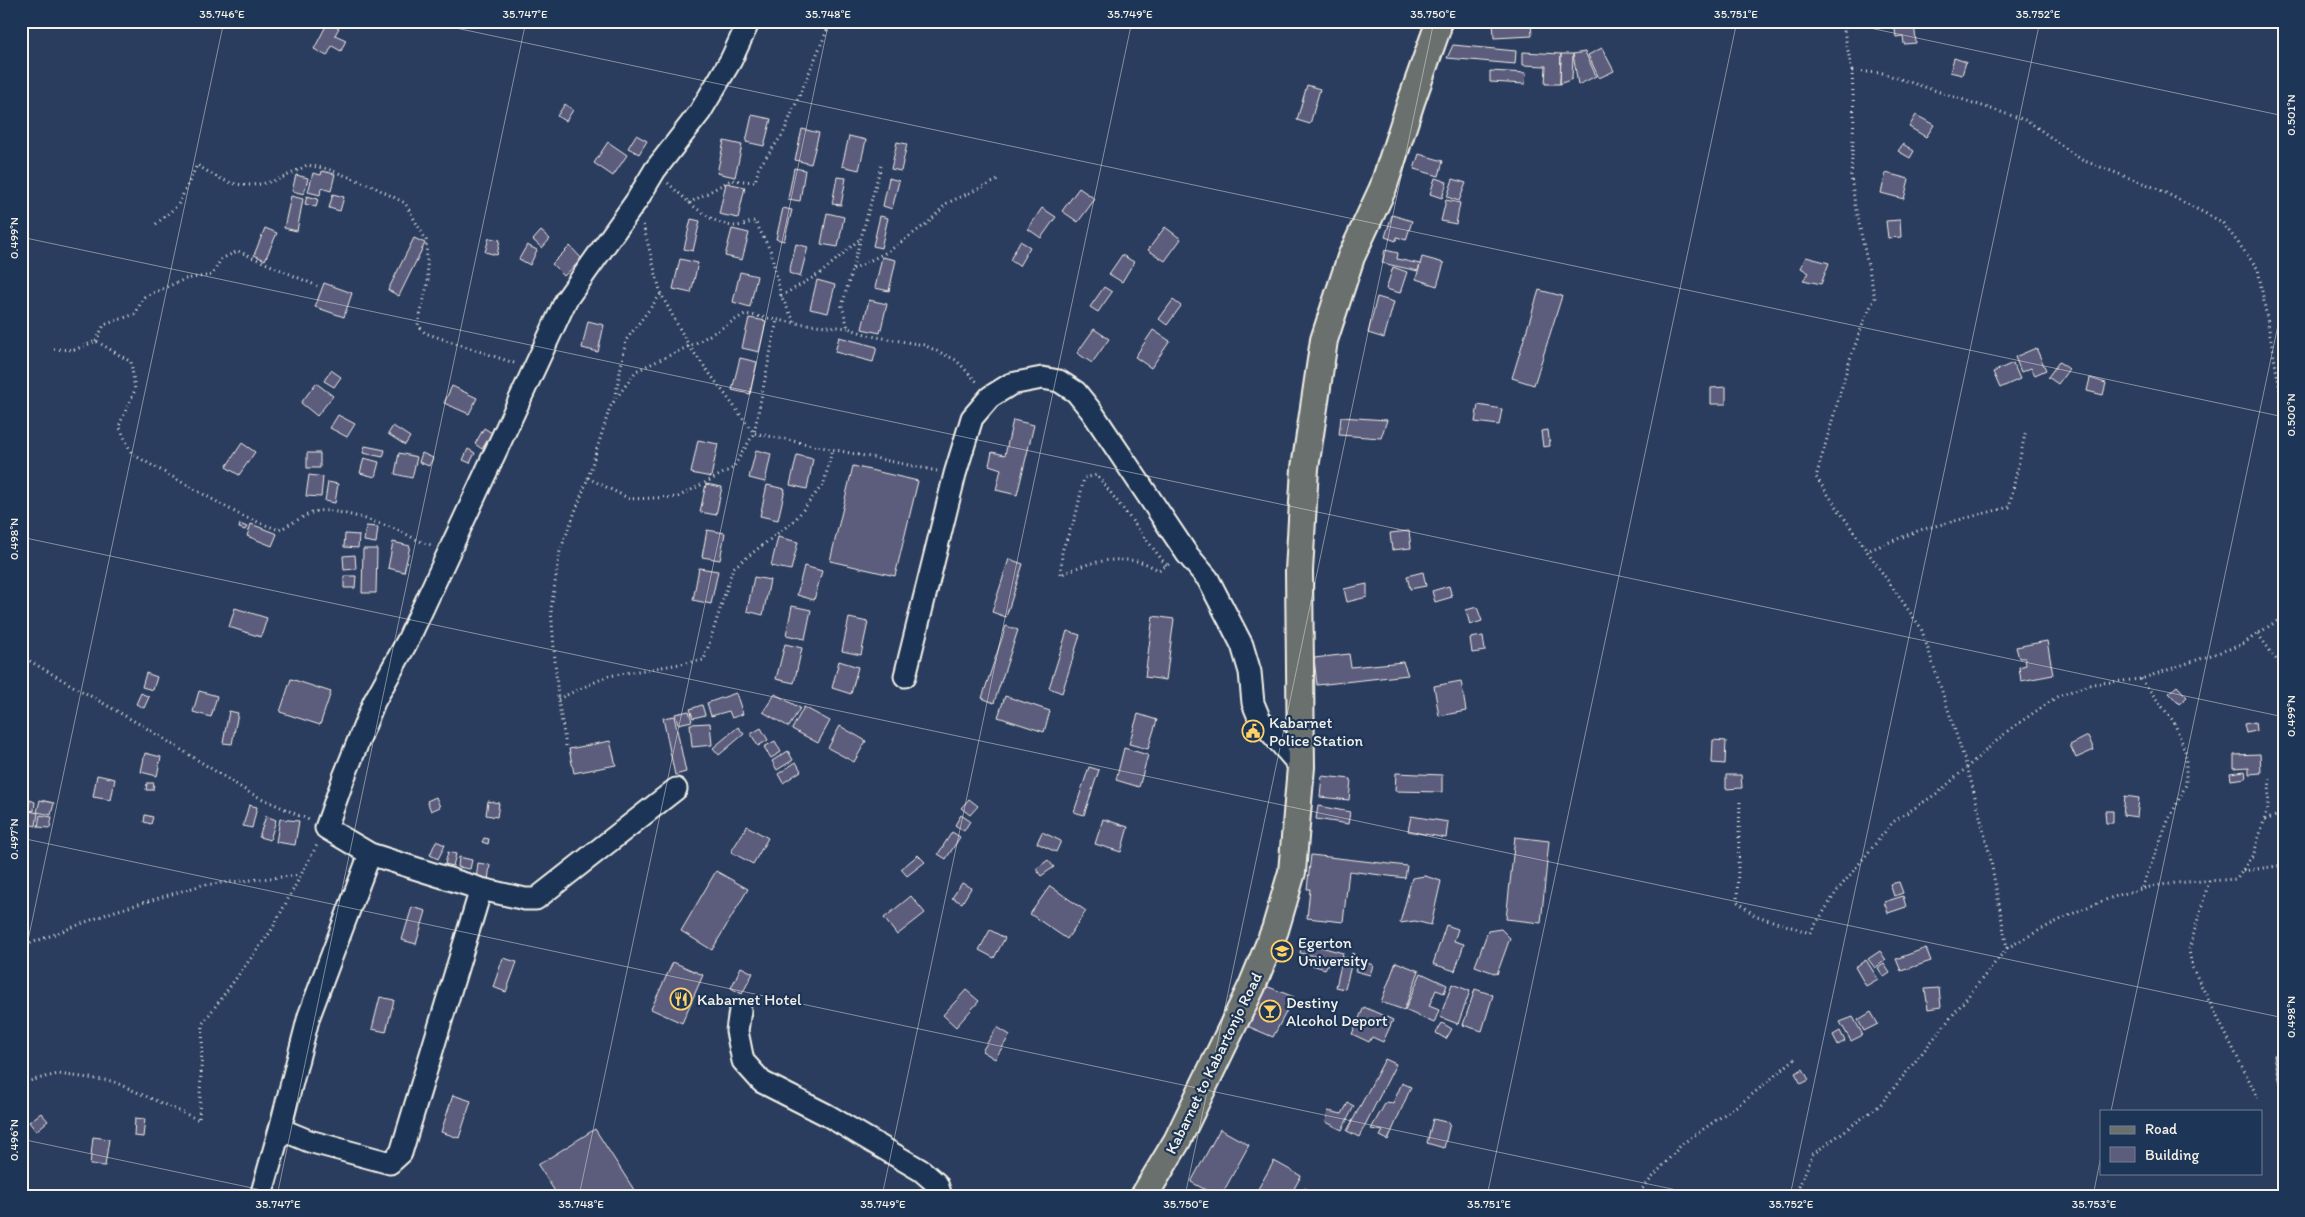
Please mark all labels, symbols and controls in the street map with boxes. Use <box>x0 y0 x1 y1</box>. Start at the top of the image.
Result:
text: 35.746°E <box>199 7 245 21</box>
text: 35.747°E <box>502 7 548 21</box>
text: 35.748°E <box>805 7 851 21</box>
text: 35.749°E <box>1107 7 1153 21</box>
text: 35.750°E <box>1410 7 1456 21</box>
text: 35.751°E <box>1714 7 1758 21</box>
text: 35.752°E <box>2016 7 2061 21</box>
text: 0.501°N <box>2284 94 2298 136</box>
text: 0.499°N <box>7 217 21 259</box>
text: 0.500°N <box>2284 393 2298 437</box>
text: 0.498°N <box>7 518 21 560</box>
text: 0.499°N <box>2284 695 2298 737</box>
place label: Kabarnet Police Station <box>1269 713 1364 750</box>
public building icon: Kabarnet Police Station <box>1241 719 1265 743</box>
text: 0.497°N <box>7 818 21 860</box>
place label: Egerton University <box>1298 933 1368 970</box>
school or university icon: Egerton University <box>1270 939 1294 963</box>
street label: Kabarnet to Kabartonjo Road <box>1161 969 1266 1157</box>
restaurant icon: Kabarnet Hotel <box>669 987 693 1011</box>
place label: Kabarnet Hotel <box>697 990 802 1009</box>
place label: Destiny Alcohol Deport <box>1286 993 1388 1030</box>
text: 0.498°N <box>2284 996 2298 1038</box>
bar icon: Destiny Alcohol Deport <box>1258 999 1282 1023</box>
legend <box>2100 1110 2262 1174</box>
text: 0.496°N <box>7 1119 21 1161</box>
text: Road <box>2145 1120 2178 1138</box>
text: Building <box>2145 1146 2199 1164</box>
text: 35.747°E <box>255 1197 301 1211</box>
text: 35.748°E <box>558 1197 604 1211</box>
text: 35.749°E <box>860 1197 906 1211</box>
text: 35.750°E <box>1163 1197 1209 1211</box>
text: 35.751°E <box>1467 1197 1511 1211</box>
text: 35.752°E <box>1769 1197 1814 1211</box>
text: 35.753°E <box>2072 1197 2117 1211</box>

